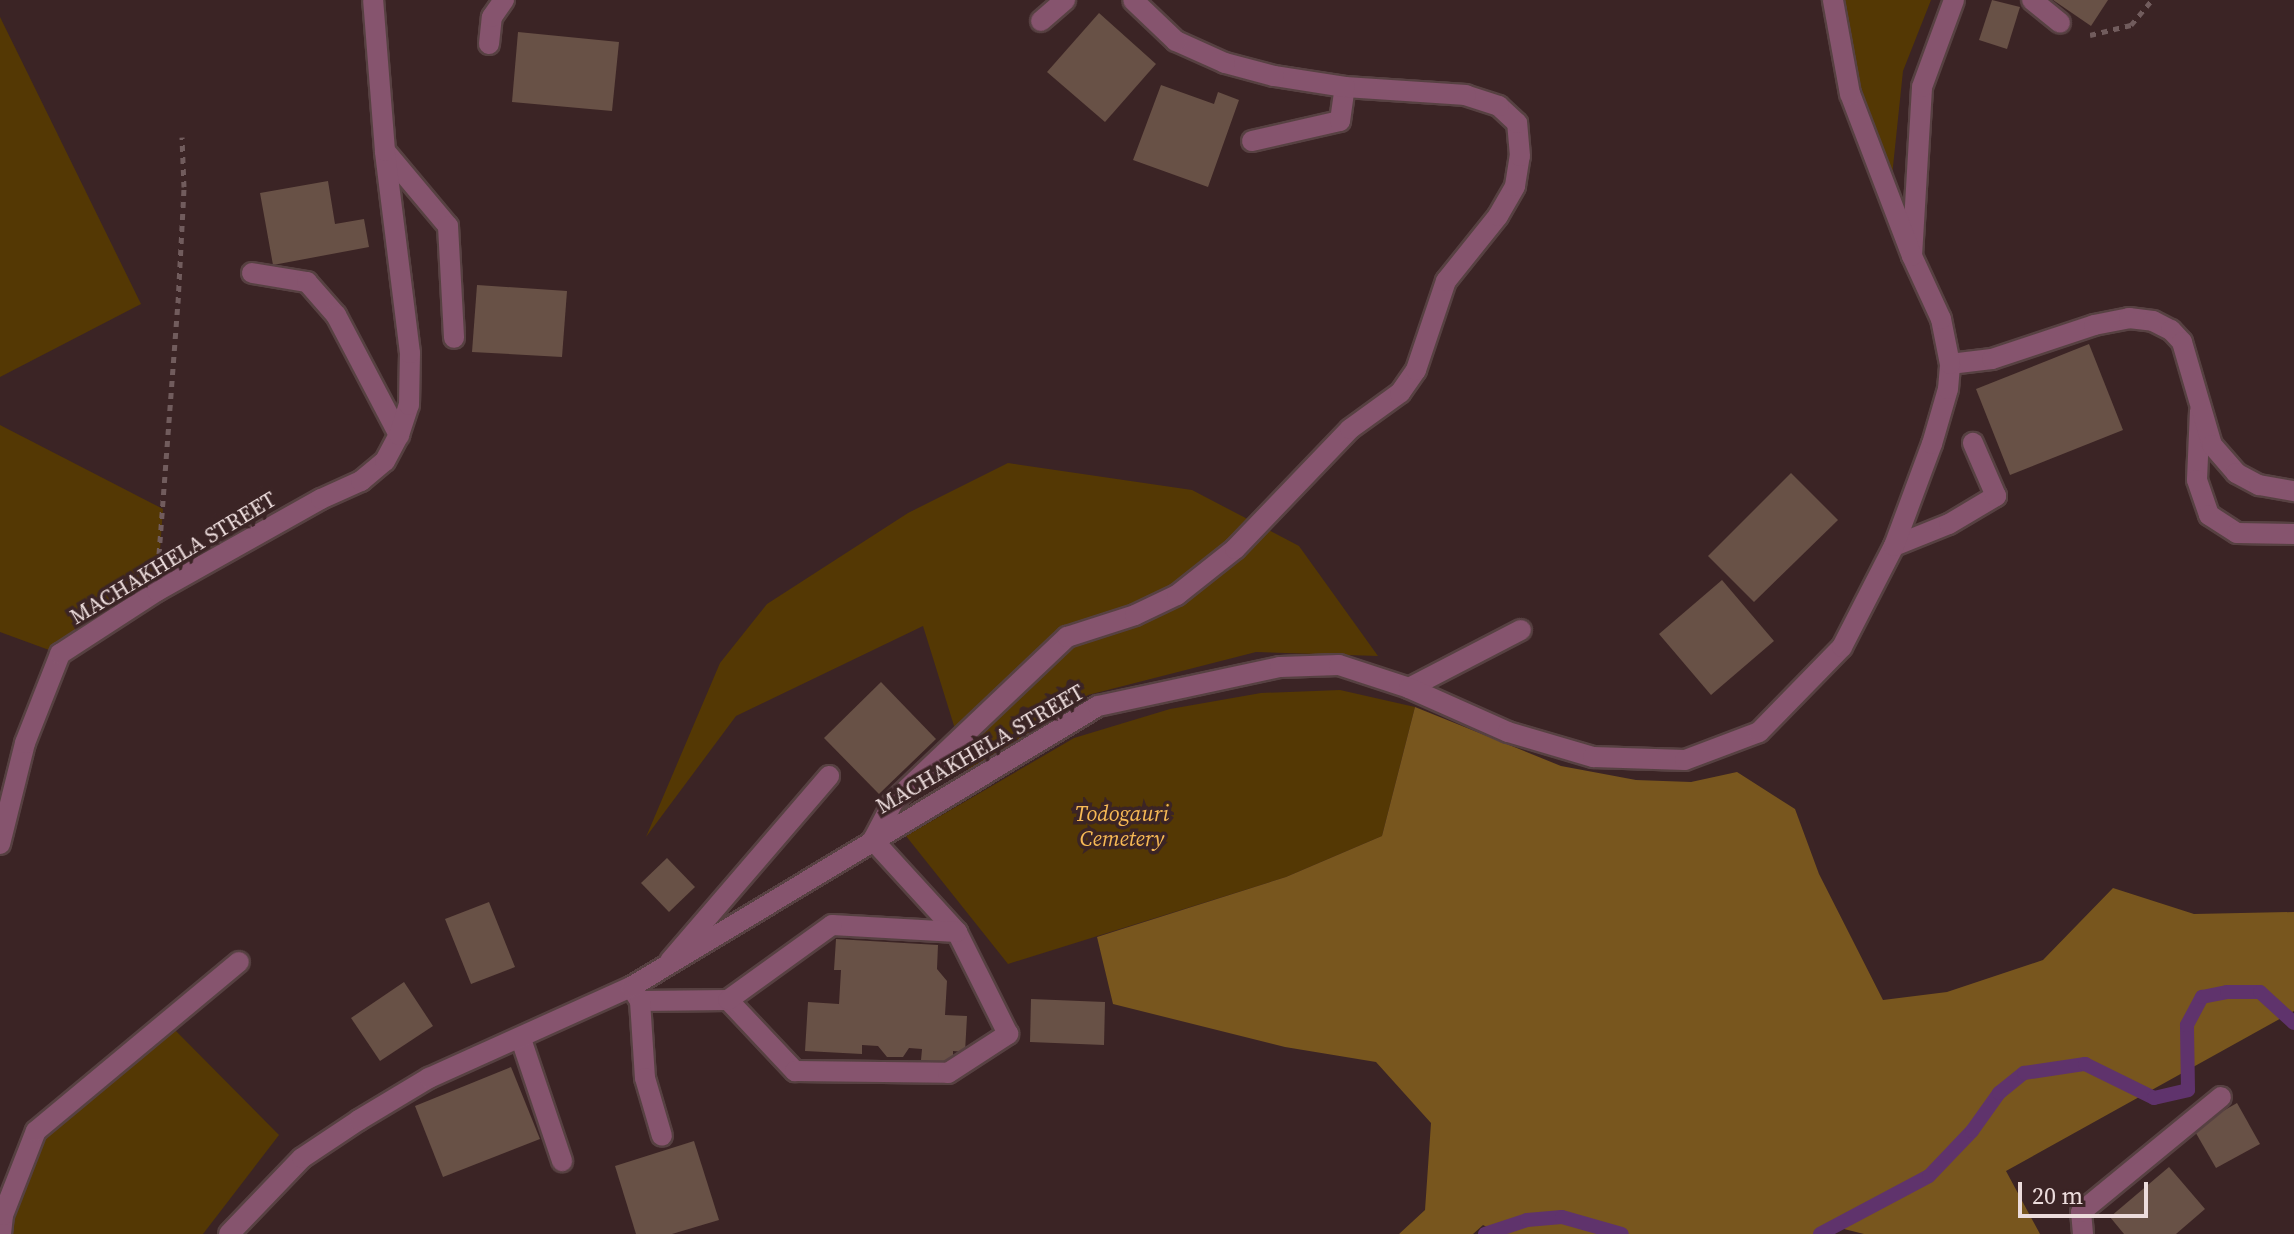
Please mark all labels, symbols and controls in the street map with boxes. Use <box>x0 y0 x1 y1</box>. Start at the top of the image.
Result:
street label: MACHAKHELA STREET <box>65 486 281 630</box>
street label: MACHAKHELA STREET <box>871 679 1089 819</box>
park label: Todogauri Cemetery <box>1075 800 1169 852</box>
scale bar <box>2022 1166 2152 1216</box>
text: 20 m <box>2032 1179 2083 1212</box>

